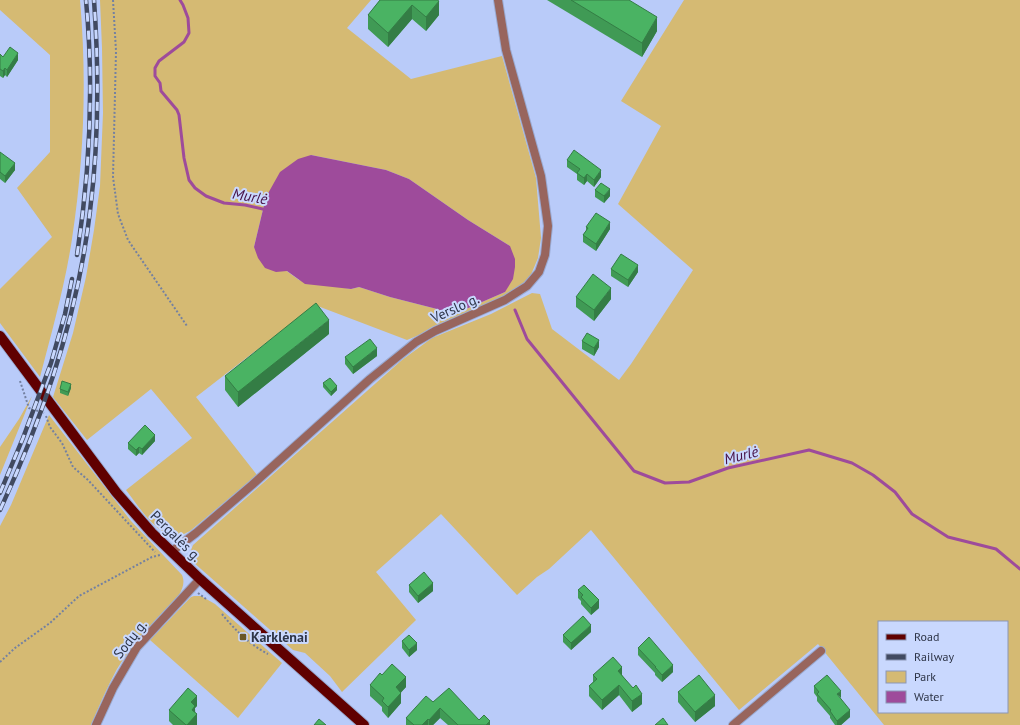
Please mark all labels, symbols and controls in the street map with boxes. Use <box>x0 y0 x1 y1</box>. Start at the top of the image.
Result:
water label: Murlė <box>231 184 269 208</box>
street label: Verslo g. <box>427 289 482 327</box>
water label: Murlė <box>722 442 760 468</box>
street label: Pergalės g. <box>147 507 205 565</box>
street label: Sodų g. <box>109 616 151 662</box>
legend <box>878 621 1008 713</box>
place label: Karklėnai <box>251 628 308 646</box>
text: Road <box>914 629 939 644</box>
marker: Karklėnai <box>238 632 248 642</box>
text: Railway <box>914 649 954 664</box>
text: Park <box>914 669 936 684</box>
text: Water <box>914 689 944 704</box>

